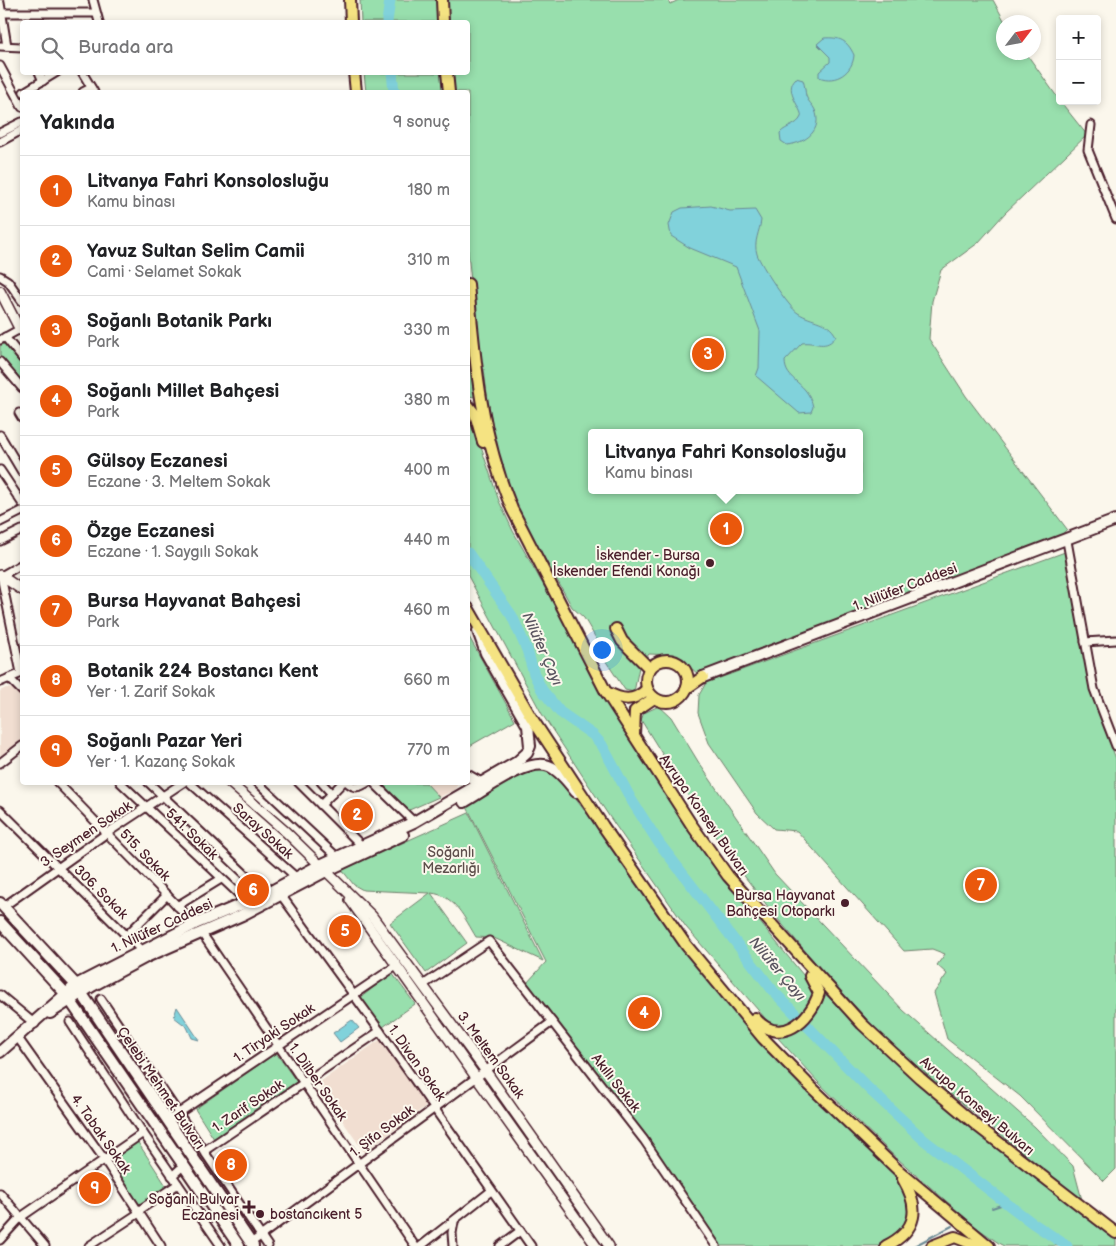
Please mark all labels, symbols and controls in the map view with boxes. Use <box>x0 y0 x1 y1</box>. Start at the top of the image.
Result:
north arrow <box>996 15 1041 60</box>
map controls <box>1056 15 1101 105</box>
button: + <box>1056 15 1101 60</box>
search box <box>20 20 470 75</box>
icon: search <box>38 34 66 62</box>
text: Burada ara <box>78 36 174 59</box>
button: − <box>1056 60 1101 105</box>
text: Yakında <box>40 110 115 135</box>
text: 9 sonuç <box>393 113 450 132</box>
text: Litvanya Fahri Konsolosluğu <box>87 170 329 193</box>
text: 1 <box>53 181 59 200</box>
text: 180 m <box>408 181 450 200</box>
text: Kamu binası <box>87 193 175 212</box>
text: Yavuz Sultan Selim Camii <box>87 240 305 263</box>
text: 2 <box>51 251 61 270</box>
text: 310 m <box>407 251 450 270</box>
text: Cami · Selamet Sokak <box>87 263 241 282</box>
text: Soğanlı Botanik Parkı <box>87 310 272 333</box>
text: 3 <box>51 321 61 340</box>
text: 330 m <box>403 321 450 340</box>
text: Park <box>87 333 119 352</box>
pin: 3 <box>692 335 724 373</box>
text: Soğanlı Millet Bahçesi <box>87 380 279 403</box>
text: 4 <box>51 391 61 410</box>
text: 380 m <box>404 391 450 410</box>
text: Park <box>87 403 119 422</box>
popup <box>588 429 863 494</box>
text: Litvanya Fahri Konsolosluğu <box>605 441 846 464</box>
text: Gülsoy Eczanesi <box>87 450 228 473</box>
text: 5 <box>51 461 61 480</box>
text: 400 m <box>404 461 450 480</box>
text: Kamu binası <box>605 464 693 483</box>
text: Eczane · 3. Meltem Sokak <box>87 473 270 492</box>
pin: 1 <box>710 510 742 548</box>
text: Özge Eczanesi <box>87 520 215 543</box>
text: 6 <box>51 531 61 550</box>
text: 440 m <box>404 531 450 550</box>
text: Eczane · 1. Saygılı Sokak <box>87 543 258 562</box>
place label: İskender - Bursa İskender Efendi Konağı <box>553 546 700 580</box>
marker: İskender - Bursa İskender Efendi Konağı <box>704 557 716 569</box>
street label: 1. Nilüfer Caddesi <box>851 559 959 615</box>
text: Bursa Hayvanat Bahçesi <box>87 590 301 613</box>
text: 7 <box>52 601 60 620</box>
text: 460 m <box>404 601 450 620</box>
water label: Nilüfer Çayı <box>517 609 567 689</box>
text: Park <box>87 613 119 632</box>
your location <box>589 637 615 663</box>
text: Botanik 224 Bostancı Kent <box>87 660 318 683</box>
text: 8 <box>51 671 61 690</box>
text: 660 m <box>403 671 450 690</box>
text: Yer · 1. Zarif Sokak <box>87 683 215 702</box>
text: Soğanlı Pazar Yeri <box>87 730 242 753</box>
text: 9 <box>51 741 61 760</box>
text: 770 m <box>407 741 450 760</box>
street label: Avrupa Konseyi Bulvarı <box>656 751 752 879</box>
text: Yer · 1. Kazanç Sokak <box>87 753 235 772</box>
pin: 2 <box>341 796 373 834</box>
street label: 3. Seymen Sokak <box>37 797 135 871</box>
street label: Saray Sokak <box>229 799 297 863</box>
street label: 541. Sokak <box>162 805 222 863</box>
street label: 515. Sokak <box>116 826 174 885</box>
park label: Soğanlı Mezarlığı <box>422 844 480 877</box>
street label: 306. Sokak <box>70 861 132 923</box>
pin: 7 <box>965 866 997 904</box>
pin: 6 <box>237 871 269 909</box>
place label: Bursa Hayvanat Bahçesi Otoparkı <box>726 887 836 920</box>
street label: 1. Nilüfer Caddesi <box>108 895 216 957</box>
marker: Bursa Hayvanat Bahçesi Otoparkı <box>839 897 851 909</box>
pin: 5 <box>329 912 361 950</box>
water label: Nilüfer Çayı <box>745 933 810 1005</box>
pin: 4 <box>628 994 660 1032</box>
street label: 1. Tiryaki Sokak <box>230 999 318 1066</box>
street label: 3. Meltem Sokak <box>454 1008 528 1102</box>
street label: 1. Divan Sokak <box>384 1022 450 1105</box>
street label: Çelebi Mehmet Bulvarı <box>114 1024 208 1152</box>
street label: 1. Dilber Sokak <box>285 1040 351 1124</box>
street label: Akıllı Sokak <box>588 1050 644 1116</box>
street label: Avrupa Konseyi Bulvarı <box>916 1053 1038 1159</box>
street label: 1. Zarif Sokak <box>209 1076 287 1136</box>
street label: 4. Tabak Sokak <box>67 1091 135 1177</box>
street label: 1. Şifa Sokak <box>346 1101 418 1161</box>
pin: 8 <box>215 1146 247 1184</box>
pin: 9 <box>79 1169 111 1207</box>
place label: Soğanlı Bulvar Eczanesi <box>148 1191 240 1224</box>
marker: Soğanlı Bulvar Eczanesi <box>243 1201 255 1213</box>
place label: bostancıkent 5 <box>270 1206 362 1223</box>
marker: bostancıkent 5 <box>254 1208 266 1220</box>

